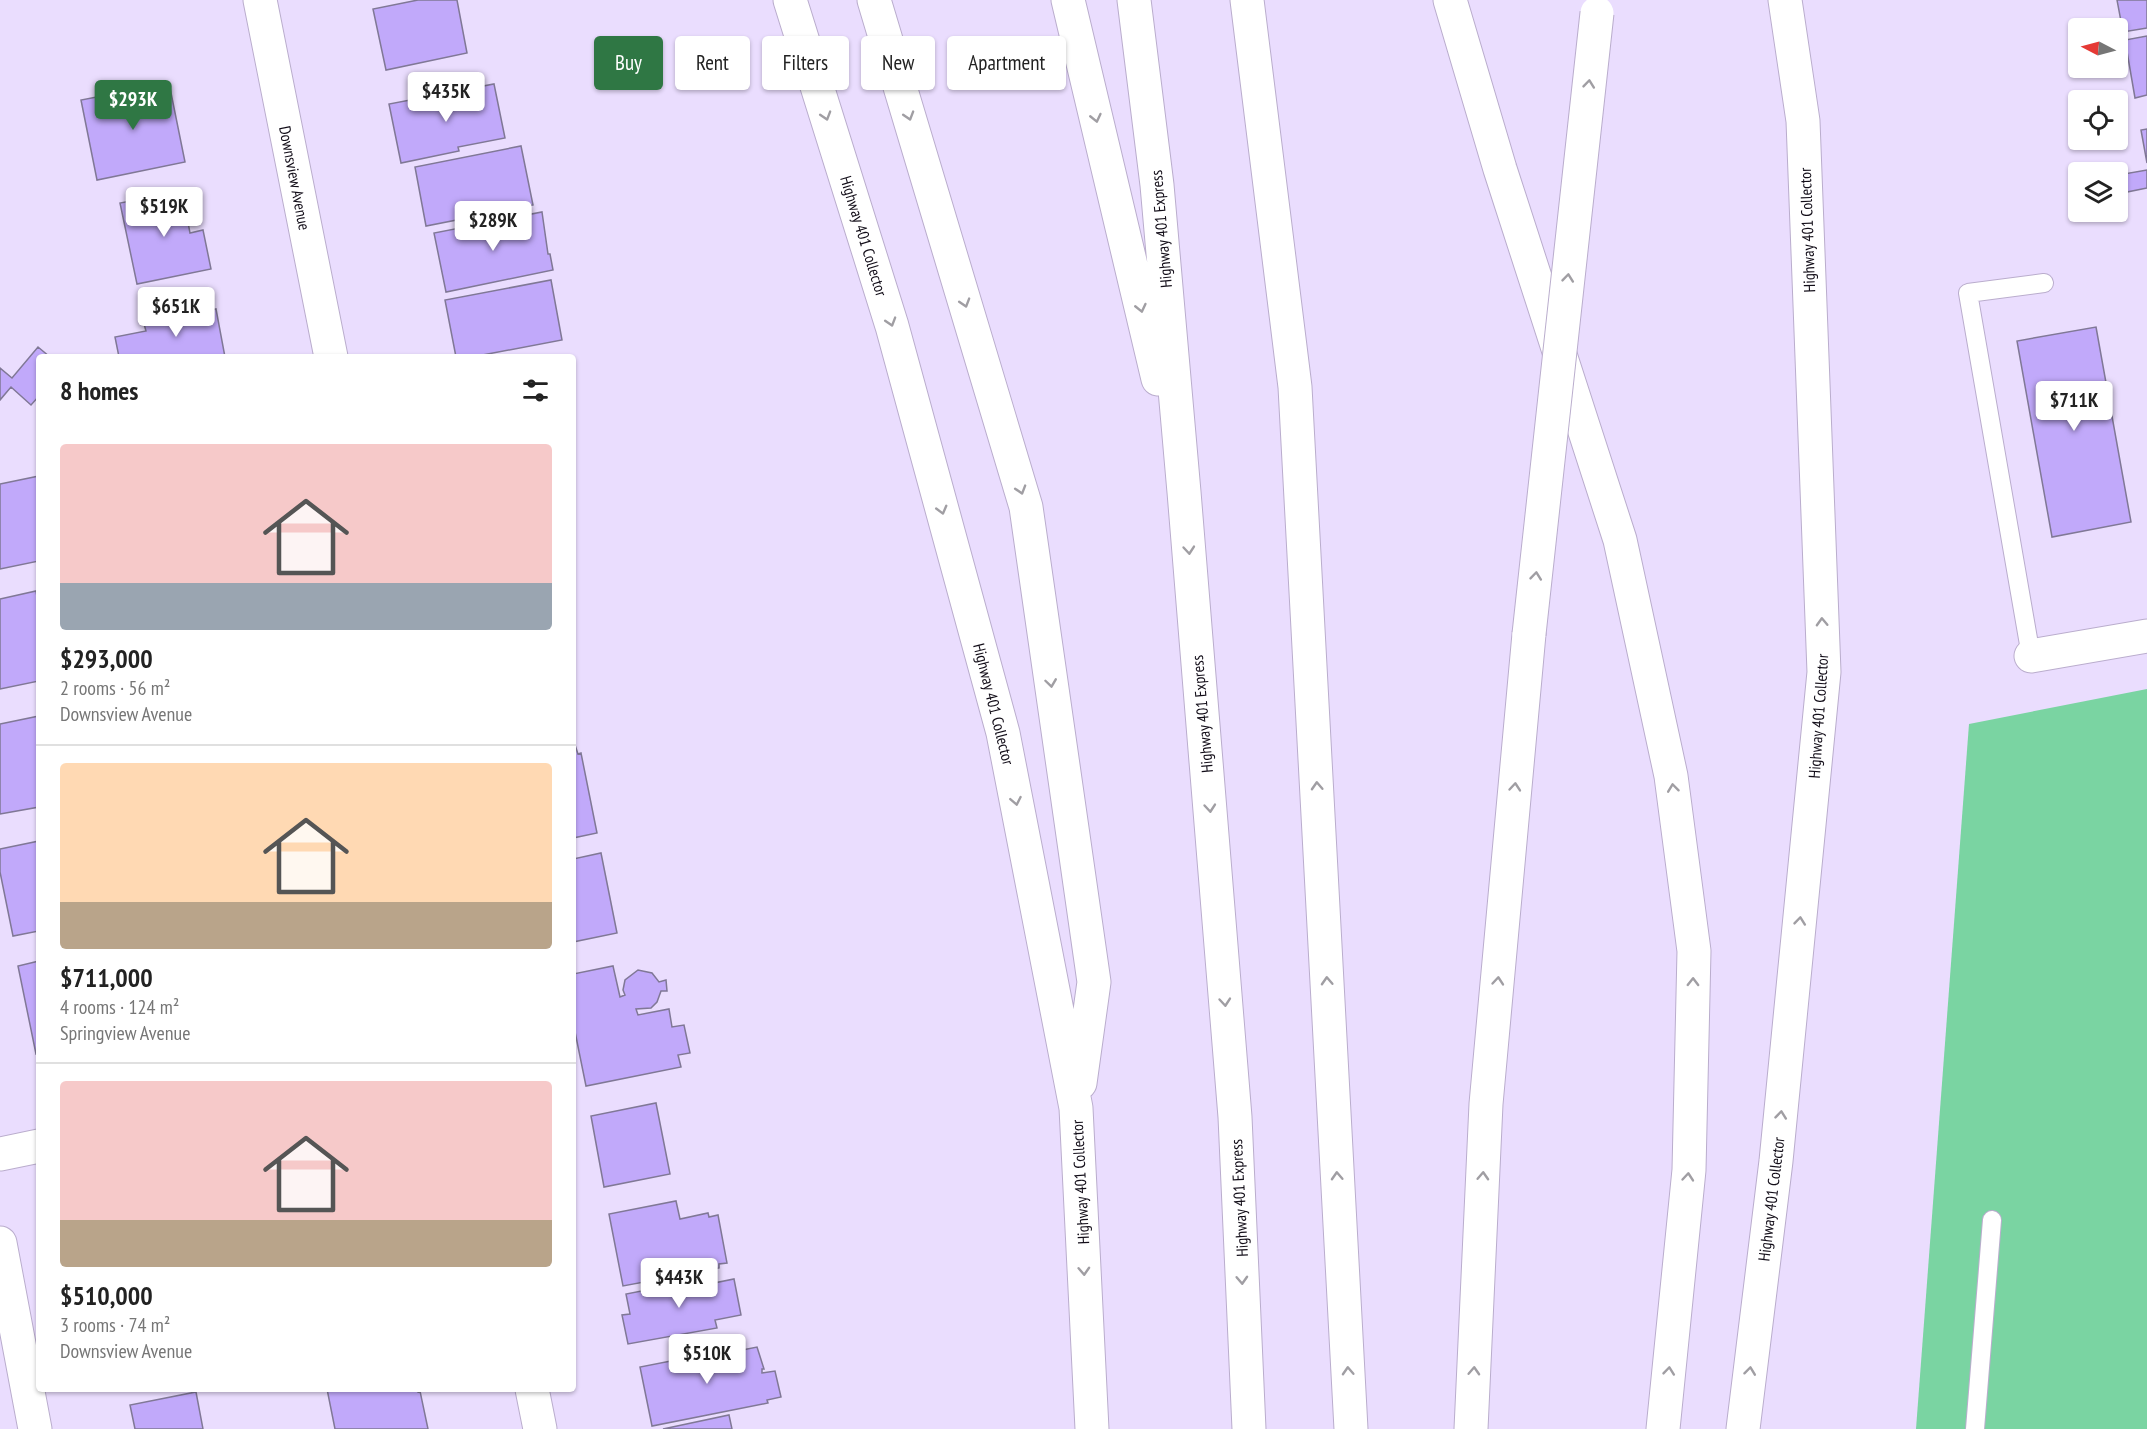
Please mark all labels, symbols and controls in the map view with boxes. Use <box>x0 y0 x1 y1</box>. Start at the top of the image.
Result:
north arrow <box>2068 18 2128 78</box>
map controls <box>2068 18 2128 222</box>
chip: Buy <box>594 36 663 90</box>
chip: Rent <box>675 36 750 90</box>
chip: Filters <box>762 36 849 90</box>
chip: New <box>861 36 935 90</box>
chip: Apartment <box>947 36 1066 90</box>
pin: $435K <box>404 72 488 123</box>
text: $435K <box>422 78 470 104</box>
one-way arrow <box>1582 79 1595 88</box>
pin: $293K <box>91 80 175 131</box>
text: $293K <box>109 86 157 112</box>
button: locate <box>2068 90 2128 150</box>
one-way arrow <box>819 110 832 121</box>
one-way arrow <box>902 110 914 121</box>
one-way arrow <box>1089 113 1102 123</box>
street label: Downsview Avenue <box>275 124 315 232</box>
button: layers <box>2068 162 2128 222</box>
street label: Highway 401 Collector <box>1795 167 1819 293</box>
street label: Highway 401 Express <box>1146 169 1176 289</box>
street label: Highway 401 Collector <box>836 173 892 299</box>
pin: $519K <box>122 187 206 238</box>
text: $519K <box>140 193 188 219</box>
pin: $289K <box>451 201 535 252</box>
text: $289K <box>469 207 517 233</box>
one-way arrow <box>1561 273 1574 282</box>
pin: $651K <box>134 287 218 338</box>
text: $651K <box>152 293 200 319</box>
one-way arrow <box>958 297 970 308</box>
one-way arrow <box>1134 303 1147 313</box>
one-way arrow <box>884 316 896 327</box>
text: 8 homes <box>60 374 138 407</box>
icon: filters <box>519 374 552 407</box>
pin: $711K <box>2032 381 2116 432</box>
text: $711K <box>2050 387 2098 413</box>
icon: home <box>252 483 360 591</box>
one-way arrow <box>1014 484 1026 495</box>
one-way arrow <box>935 505 948 515</box>
one-way arrow <box>1182 546 1195 555</box>
one-way arrow <box>1529 571 1542 580</box>
one-way arrow <box>1816 617 1829 626</box>
street label: Highway 401 Collector <box>969 641 1019 768</box>
text: $293,000 <box>60 642 153 675</box>
street label: Highway 401 Collector <box>1804 652 1832 779</box>
street label: Highway 401 Express <box>1187 654 1217 774</box>
text: 2 rooms · 56 m² <box>60 675 170 701</box>
one-way arrow <box>1044 678 1056 687</box>
text: Downsview Avenue <box>60 701 192 727</box>
one-way arrow <box>1310 782 1323 791</box>
one-way arrow <box>1508 783 1521 792</box>
one-way arrow <box>1667 784 1679 793</box>
one-way arrow <box>1009 795 1022 805</box>
icon: home <box>252 802 360 910</box>
one-way arrow <box>1203 803 1216 812</box>
one-way arrow <box>1793 916 1806 925</box>
text: $711,000 <box>60 961 153 994</box>
one-way arrow <box>1320 977 1333 986</box>
one-way arrow <box>1491 977 1504 986</box>
one-way arrow <box>1687 977 1699 986</box>
text: 4 rooms · 124 m² <box>60 994 179 1020</box>
one-way arrow <box>1219 998 1232 1007</box>
text: Springview Avenue <box>60 1020 190 1046</box>
one-way arrow <box>1774 1110 1787 1119</box>
street label: Highway 401 Collector <box>1067 1119 1093 1245</box>
icon: home <box>252 1120 360 1228</box>
street label: Highway 401 Collector <box>1753 1135 1789 1262</box>
street label: Highway 401 Express <box>1226 1139 1252 1257</box>
one-way arrow <box>1331 1171 1344 1180</box>
one-way arrow <box>1476 1171 1489 1180</box>
one-way arrow <box>1681 1172 1694 1181</box>
pin: $443K <box>637 1258 721 1309</box>
text: $443K <box>655 1264 703 1290</box>
one-way arrow <box>1078 1267 1091 1276</box>
one-way arrow <box>1236 1276 1249 1285</box>
text: $510,000 <box>60 1279 153 1312</box>
text: 3 rooms · 74 m² <box>60 1312 170 1338</box>
pin: $510K <box>665 1334 749 1385</box>
text: Downsview Avenue <box>60 1338 192 1364</box>
text: $510K <box>683 1340 731 1366</box>
one-way arrow <box>1341 1366 1354 1375</box>
one-way arrow <box>1467 1366 1480 1375</box>
one-way arrow <box>1662 1366 1674 1375</box>
one-way arrow <box>1743 1366 1755 1376</box>

